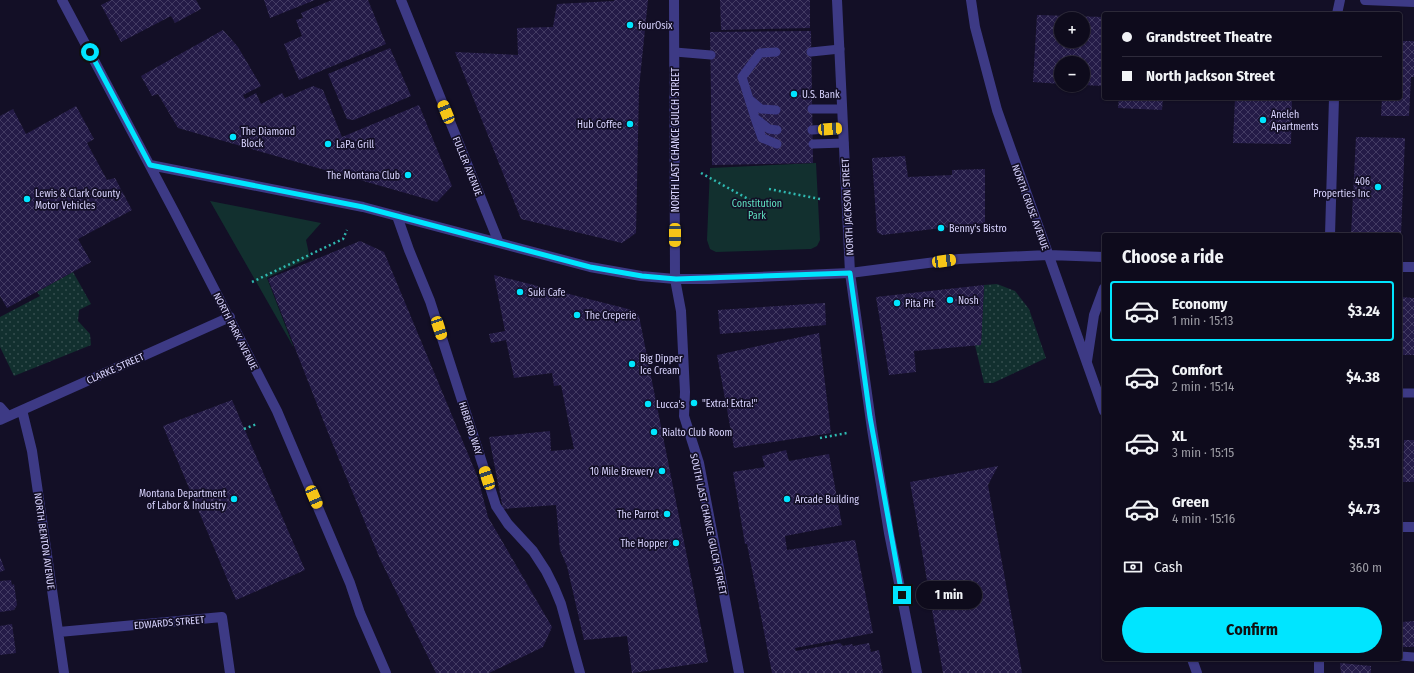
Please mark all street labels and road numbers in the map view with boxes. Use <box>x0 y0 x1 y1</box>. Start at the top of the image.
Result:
street label: NORTH LAST CHANCE GULCH STREET <box>670 67 682 212</box>
street label: FULLER AVENUE <box>450 135 485 198</box>
street label: NORTH JACKSON STREET <box>839 158 857 256</box>
street label: NORTH CRUSE AVENUE <box>1009 163 1051 252</box>
street label: NORTH PARK AVENUE <box>210 291 260 372</box>
street label: CLARKE STREET <box>85 351 146 387</box>
street label: HIBBERD WAY <box>456 400 484 456</box>
street label: SOUTH LAST CHANCE GULCH STREET <box>687 452 729 596</box>
street label: NORTH BENTON AVENUE <box>31 492 57 591</box>
street label: EDWARDS STREET <box>133 614 205 632</box>

